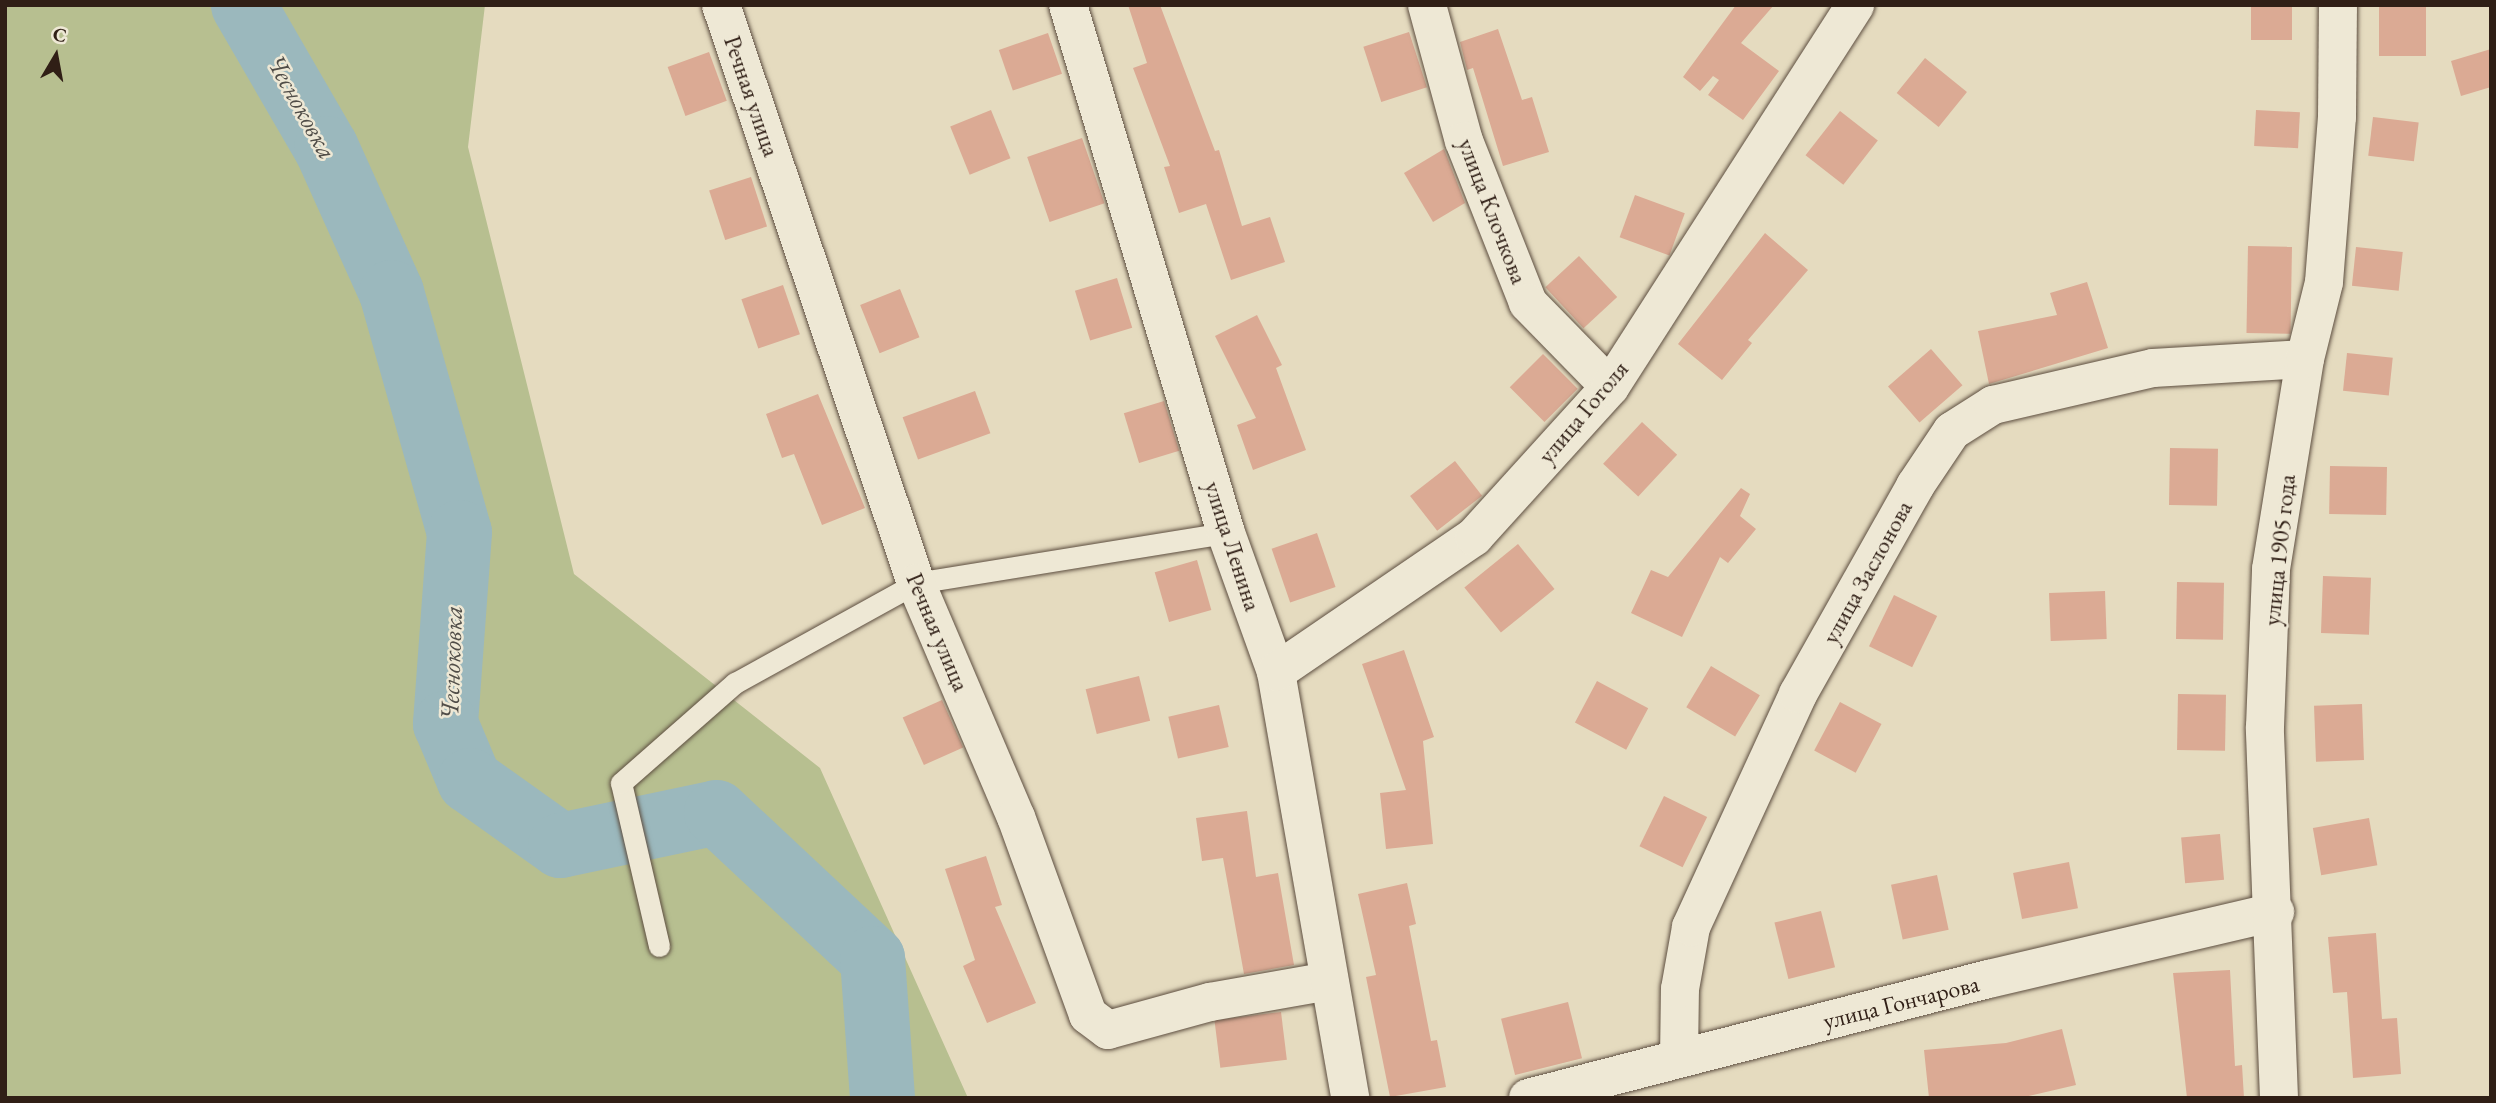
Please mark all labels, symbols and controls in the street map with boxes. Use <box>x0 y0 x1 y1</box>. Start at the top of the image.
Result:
north arrow <box>21 21 91 91</box>
text: С <box>51 21 69 48</box>
street label: Речная улица <box>718 32 786 160</box>
water label: Чесноковка <box>260 49 342 165</box>
street label: улица Клочкова <box>1452 134 1534 288</box>
street label: улица Гоголя <box>1532 355 1634 469</box>
street label: улица 1905 года <box>2257 473 2301 627</box>
street label: улица Ленина <box>1199 478 1267 614</box>
street label: улица Заслонова <box>1816 495 1918 649</box>
street label: Речная улица <box>900 568 976 696</box>
water label: Чесноковка <box>434 605 470 721</box>
street label: улица Гончарова <box>1820 969 1982 1035</box>

